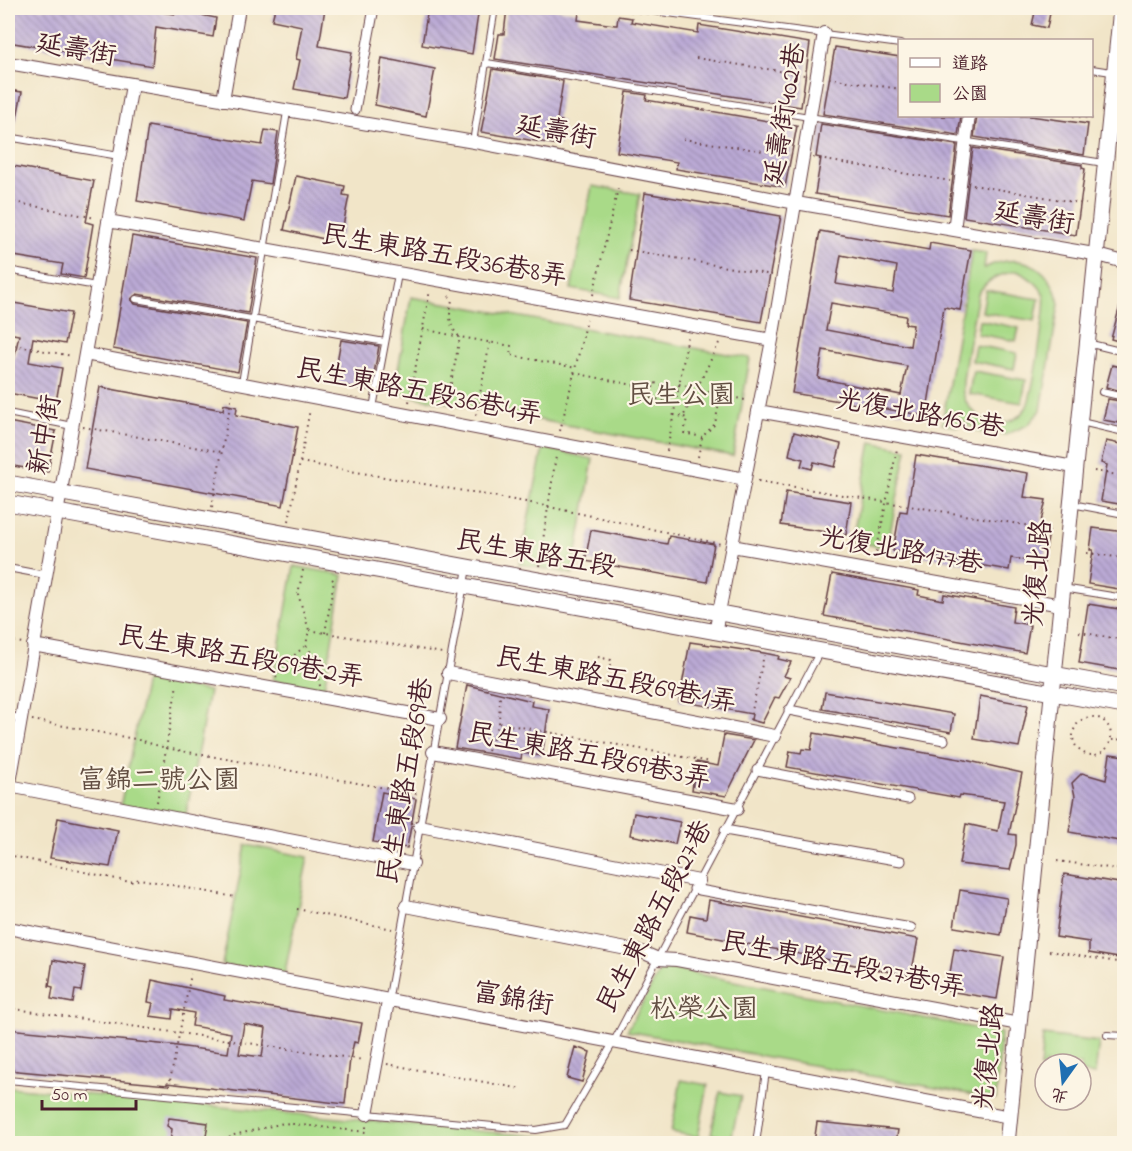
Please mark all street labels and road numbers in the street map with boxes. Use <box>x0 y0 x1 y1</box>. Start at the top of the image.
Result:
street label: 延壽街 <box>33 25 119 77</box>
street label: 延壽街402巷 <box>755 40 817 188</box>
street label: 延壽街 <box>513 106 599 160</box>
street label: 延壽街 <box>991 193 1077 245</box>
street label: 民生東路五段36巷8弄 <box>318 216 570 298</box>
street label: 民生東路五段36巷4弄 <box>292 350 546 436</box>
street label: 光復北路165巷 <box>832 381 1008 449</box>
street label: 新中街 <box>20 392 72 478</box>
street label: 光復北路177巷 <box>816 518 986 586</box>
street label: 光復北路 <box>1015 518 1063 628</box>
street label: 民生東路五段 <box>453 522 619 588</box>
street label: 民生東路五段69巷2弄 <box>115 617 367 699</box>
street label: 民生東路五段69巷1弄 <box>492 639 740 723</box>
street label: 民生東路五段69巷 <box>370 675 444 887</box>
street label: 民生東路五段69巷3弄 <box>464 714 714 800</box>
street label: 民生東路五段27巷 <box>589 814 723 1020</box>
street label: 民生東路五段27巷9弄 <box>717 923 969 1009</box>
street label: 富錦街 <box>470 974 556 1026</box>
street label: 光復北路 <box>965 1001 1015 1113</box>

